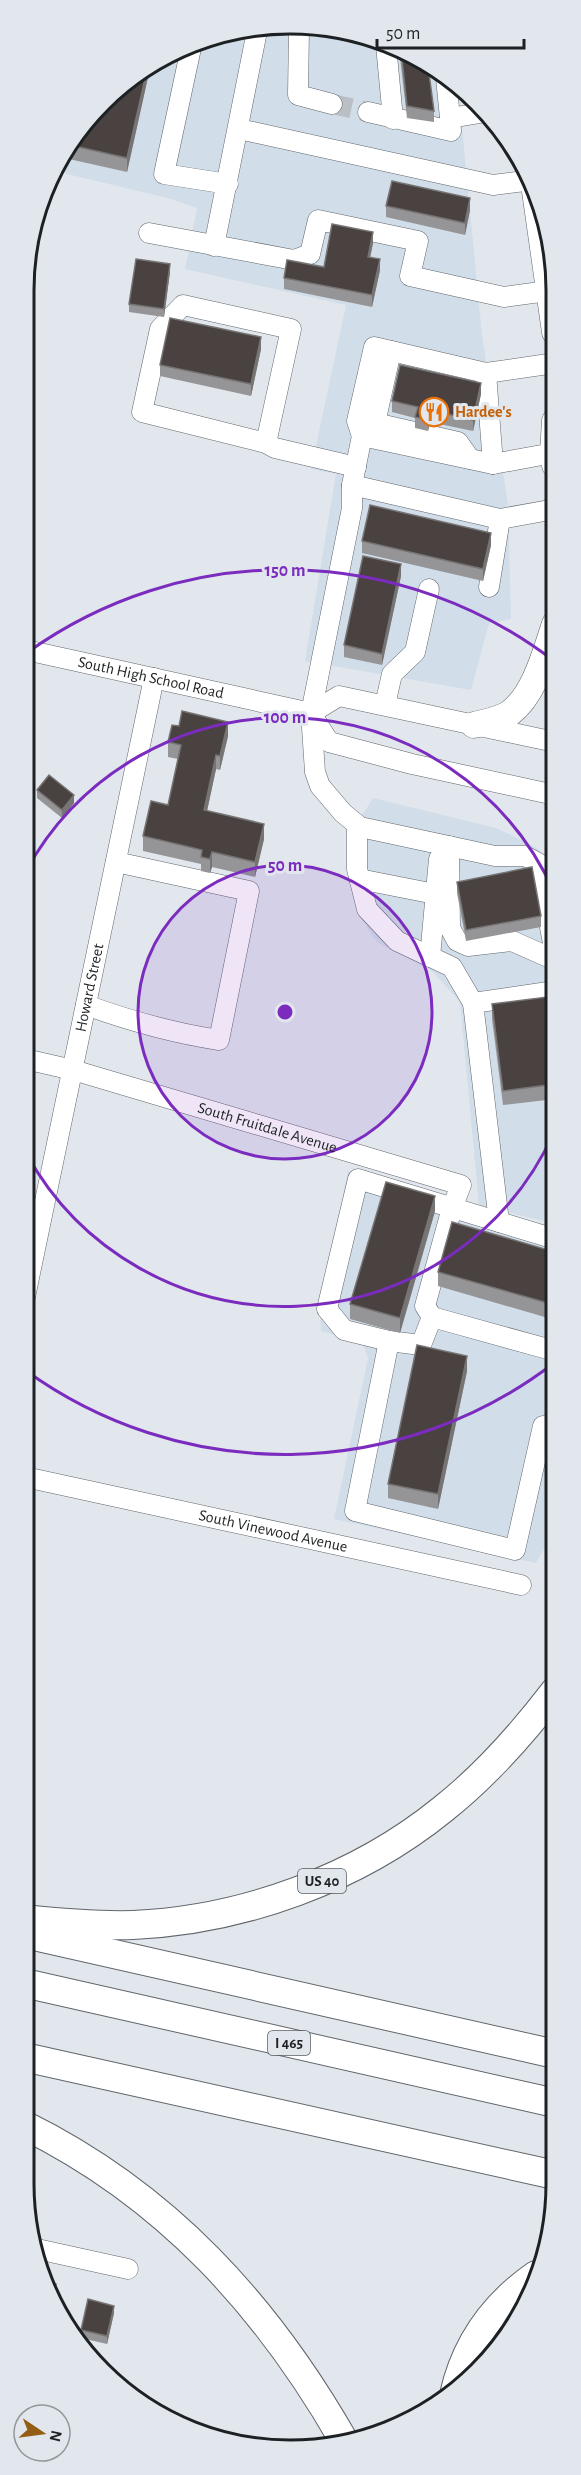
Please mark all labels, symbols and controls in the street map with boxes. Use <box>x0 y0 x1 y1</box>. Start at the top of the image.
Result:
scale bar <box>377 12 524 50</box>
text: 50 m <box>386 25 420 43</box>
restaurant icon: Hardee's <box>418 396 450 428</box>
place label: Hardee's <box>455 404 512 420</box>
text: 150 m <box>265 562 305 580</box>
street label: South High School Road <box>77 654 225 702</box>
text: 100 m <box>264 709 306 727</box>
text: 50 m <box>268 857 302 875</box>
street label: Howard Street <box>72 942 106 1033</box>
centre of rings <box>275 1002 295 1022</box>
street label: South Fruitdale Avenue <box>196 1099 339 1156</box>
street label: South Vinewood Avenue <box>197 1507 349 1555</box>
road number: US 40 <box>298 1869 346 1893</box>
road number: I 465 <box>268 2031 310 2055</box>
north arrow <box>12 2403 72 2463</box>
text: N <box>47 2429 65 2443</box>

